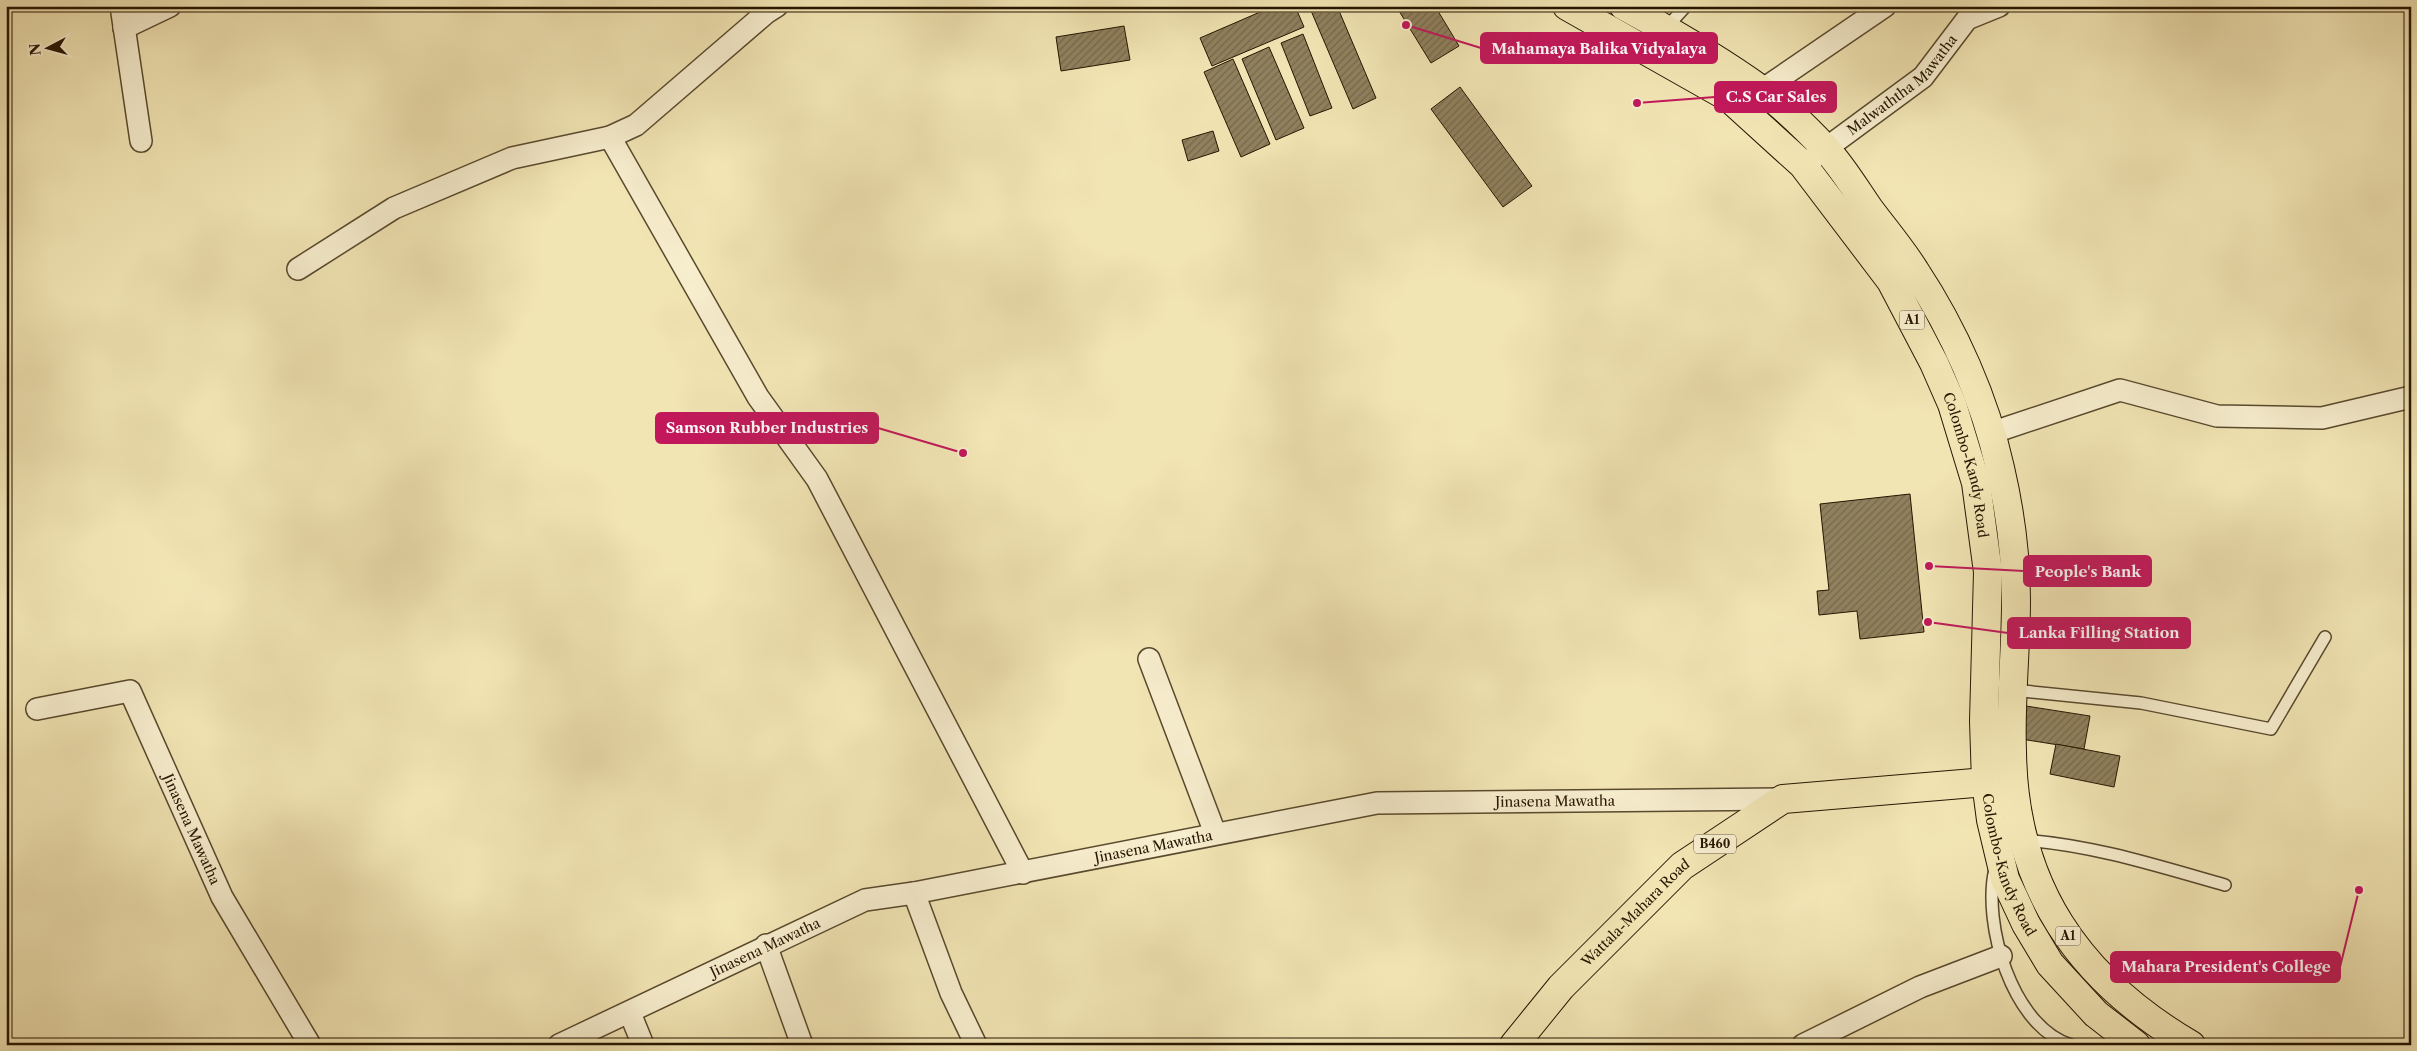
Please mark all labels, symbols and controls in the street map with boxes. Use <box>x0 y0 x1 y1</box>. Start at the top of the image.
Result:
north arrow <box>22 22 72 72</box>
street label: Malwaththa Mawatha <box>1843 30 1961 139</box>
callout: Mahamaya Balika Vidyalaya <box>1481 33 1717 63</box>
text: Mahamaya Balika Vidyalaya <box>1491 39 1707 58</box>
text: N <box>25 42 45 56</box>
callout: C.S Car Sales <box>1715 82 1836 112</box>
text: C.S Car Sales <box>1726 87 1826 106</box>
road number: A1 <box>1900 310 1924 330</box>
street label: Colombo-Kandy Road <box>1939 389 1992 539</box>
callout: Samson Rubber Industries <box>656 413 878 443</box>
text: Samson Rubber Industries <box>666 418 868 437</box>
callout: People's Bank <box>2024 556 2151 586</box>
text: People's Bank <box>2035 562 2142 581</box>
callout: Lanka Filling Station <box>2008 618 2190 648</box>
text: Lanka Filling Station <box>2019 623 2180 642</box>
street label: Jinasena Mawatha <box>158 769 225 888</box>
street label: Jinasena Mawatha <box>1493 792 1616 811</box>
street label: Colombo-Kandy Road <box>1979 792 2040 940</box>
street label: Jinasena Mawatha <box>1091 826 1215 867</box>
road number: B460 <box>1694 834 1736 854</box>
street label: Wattala-Mahara Road <box>1577 854 1693 971</box>
street label: Jinasena Mawatha <box>705 913 824 982</box>
road number: A1 <box>2056 926 2080 946</box>
callout: Mahara President's College <box>2111 952 2340 982</box>
text: Mahara President's College <box>2121 957 2331 976</box>

